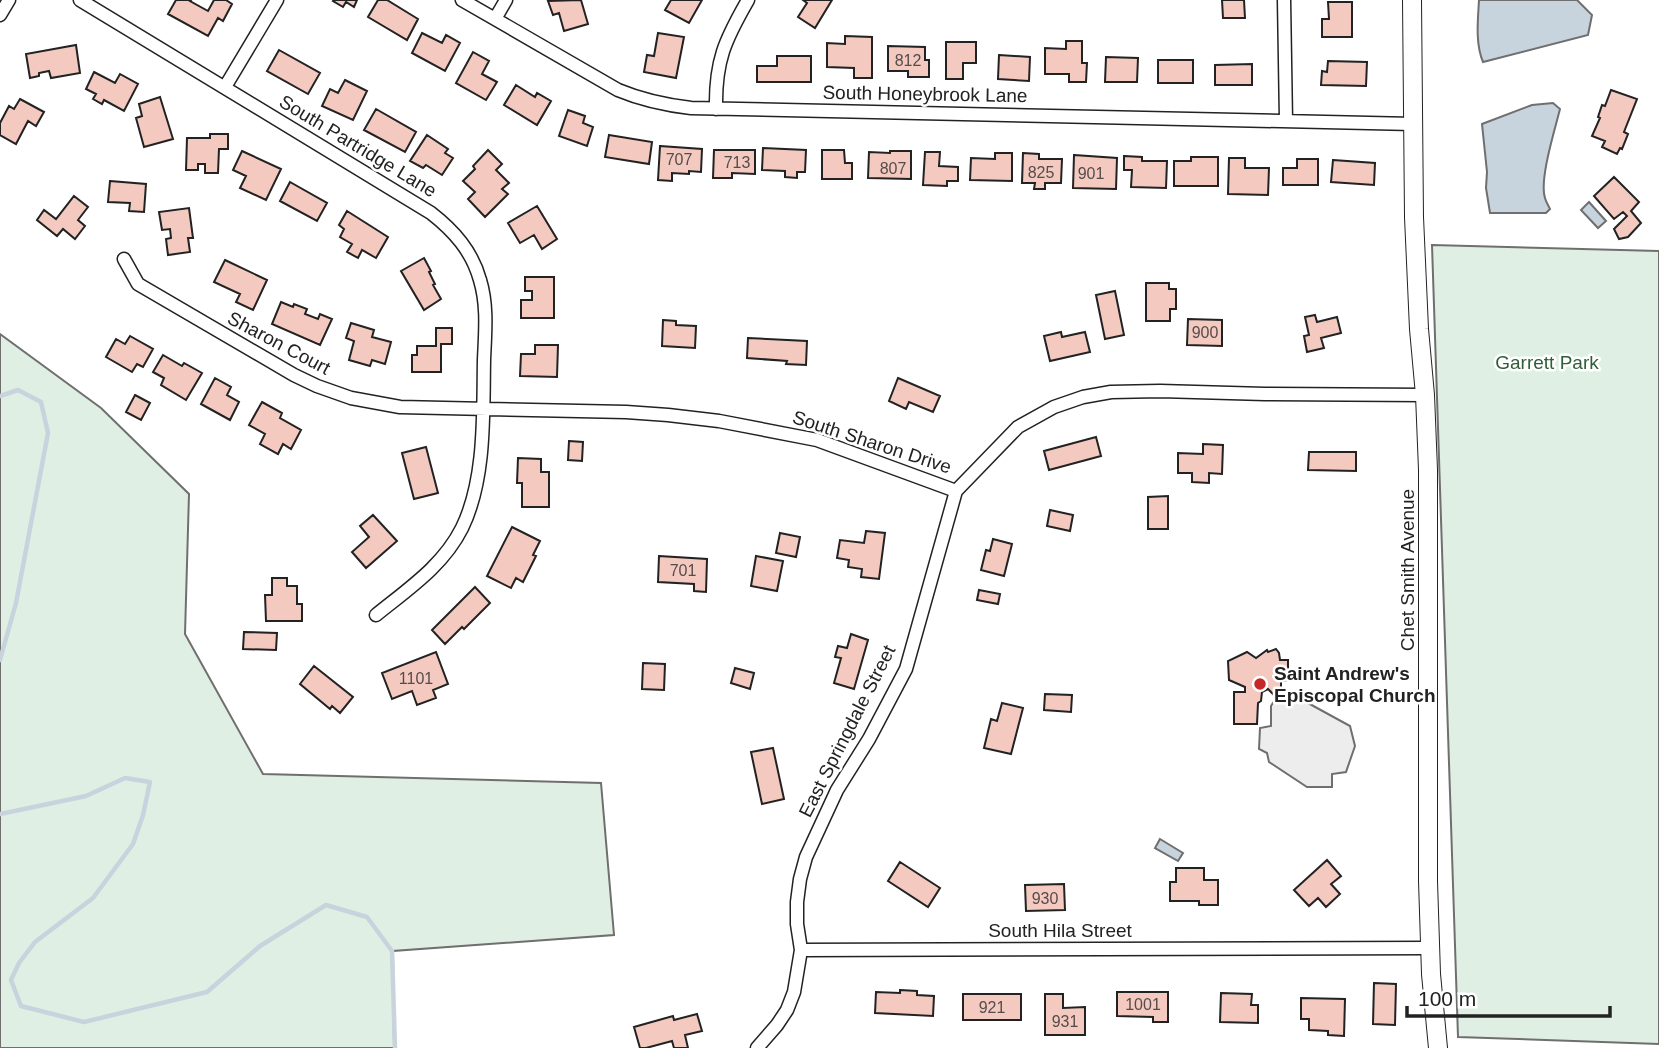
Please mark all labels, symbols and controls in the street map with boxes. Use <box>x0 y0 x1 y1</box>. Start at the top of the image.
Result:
house number: 812 <box>895 52 921 69</box>
street label: South Honeybrook Lane <box>822 82 1028 106</box>
street label: South Partridge Lane <box>276 91 440 201</box>
house number: 707 <box>666 151 692 168</box>
house number: 713 <box>724 154 750 171</box>
house number: 807 <box>880 160 906 177</box>
house number: 825 <box>1028 164 1054 181</box>
house number: 901 <box>1078 165 1104 182</box>
street label: Sharon Court <box>224 307 334 379</box>
house number: 900 <box>1192 324 1218 341</box>
park label: Garrett Park <box>1495 352 1599 373</box>
street label: South Sharon Drive <box>790 406 954 478</box>
street label: Chet Smith Avenue <box>1397 489 1418 651</box>
house number: 701 <box>670 562 696 579</box>
street label: East Springdale Street <box>794 641 900 820</box>
place label: Saint Andrew's Episcopal Church <box>1274 663 1436 706</box>
house number: 1101 <box>399 670 433 687</box>
marker: Saint Andrew's Episcopal Church <box>1252 676 1268 692</box>
house number: 930 <box>1032 890 1058 907</box>
street label: South Hila Street <box>988 920 1133 941</box>
scale bar <box>1407 974 1610 1018</box>
text: 100 m <box>1418 987 1476 1010</box>
house number: 1001 <box>1125 996 1161 1013</box>
house number: 921 <box>979 999 1005 1016</box>
house number: 931 <box>1052 1013 1078 1030</box>

